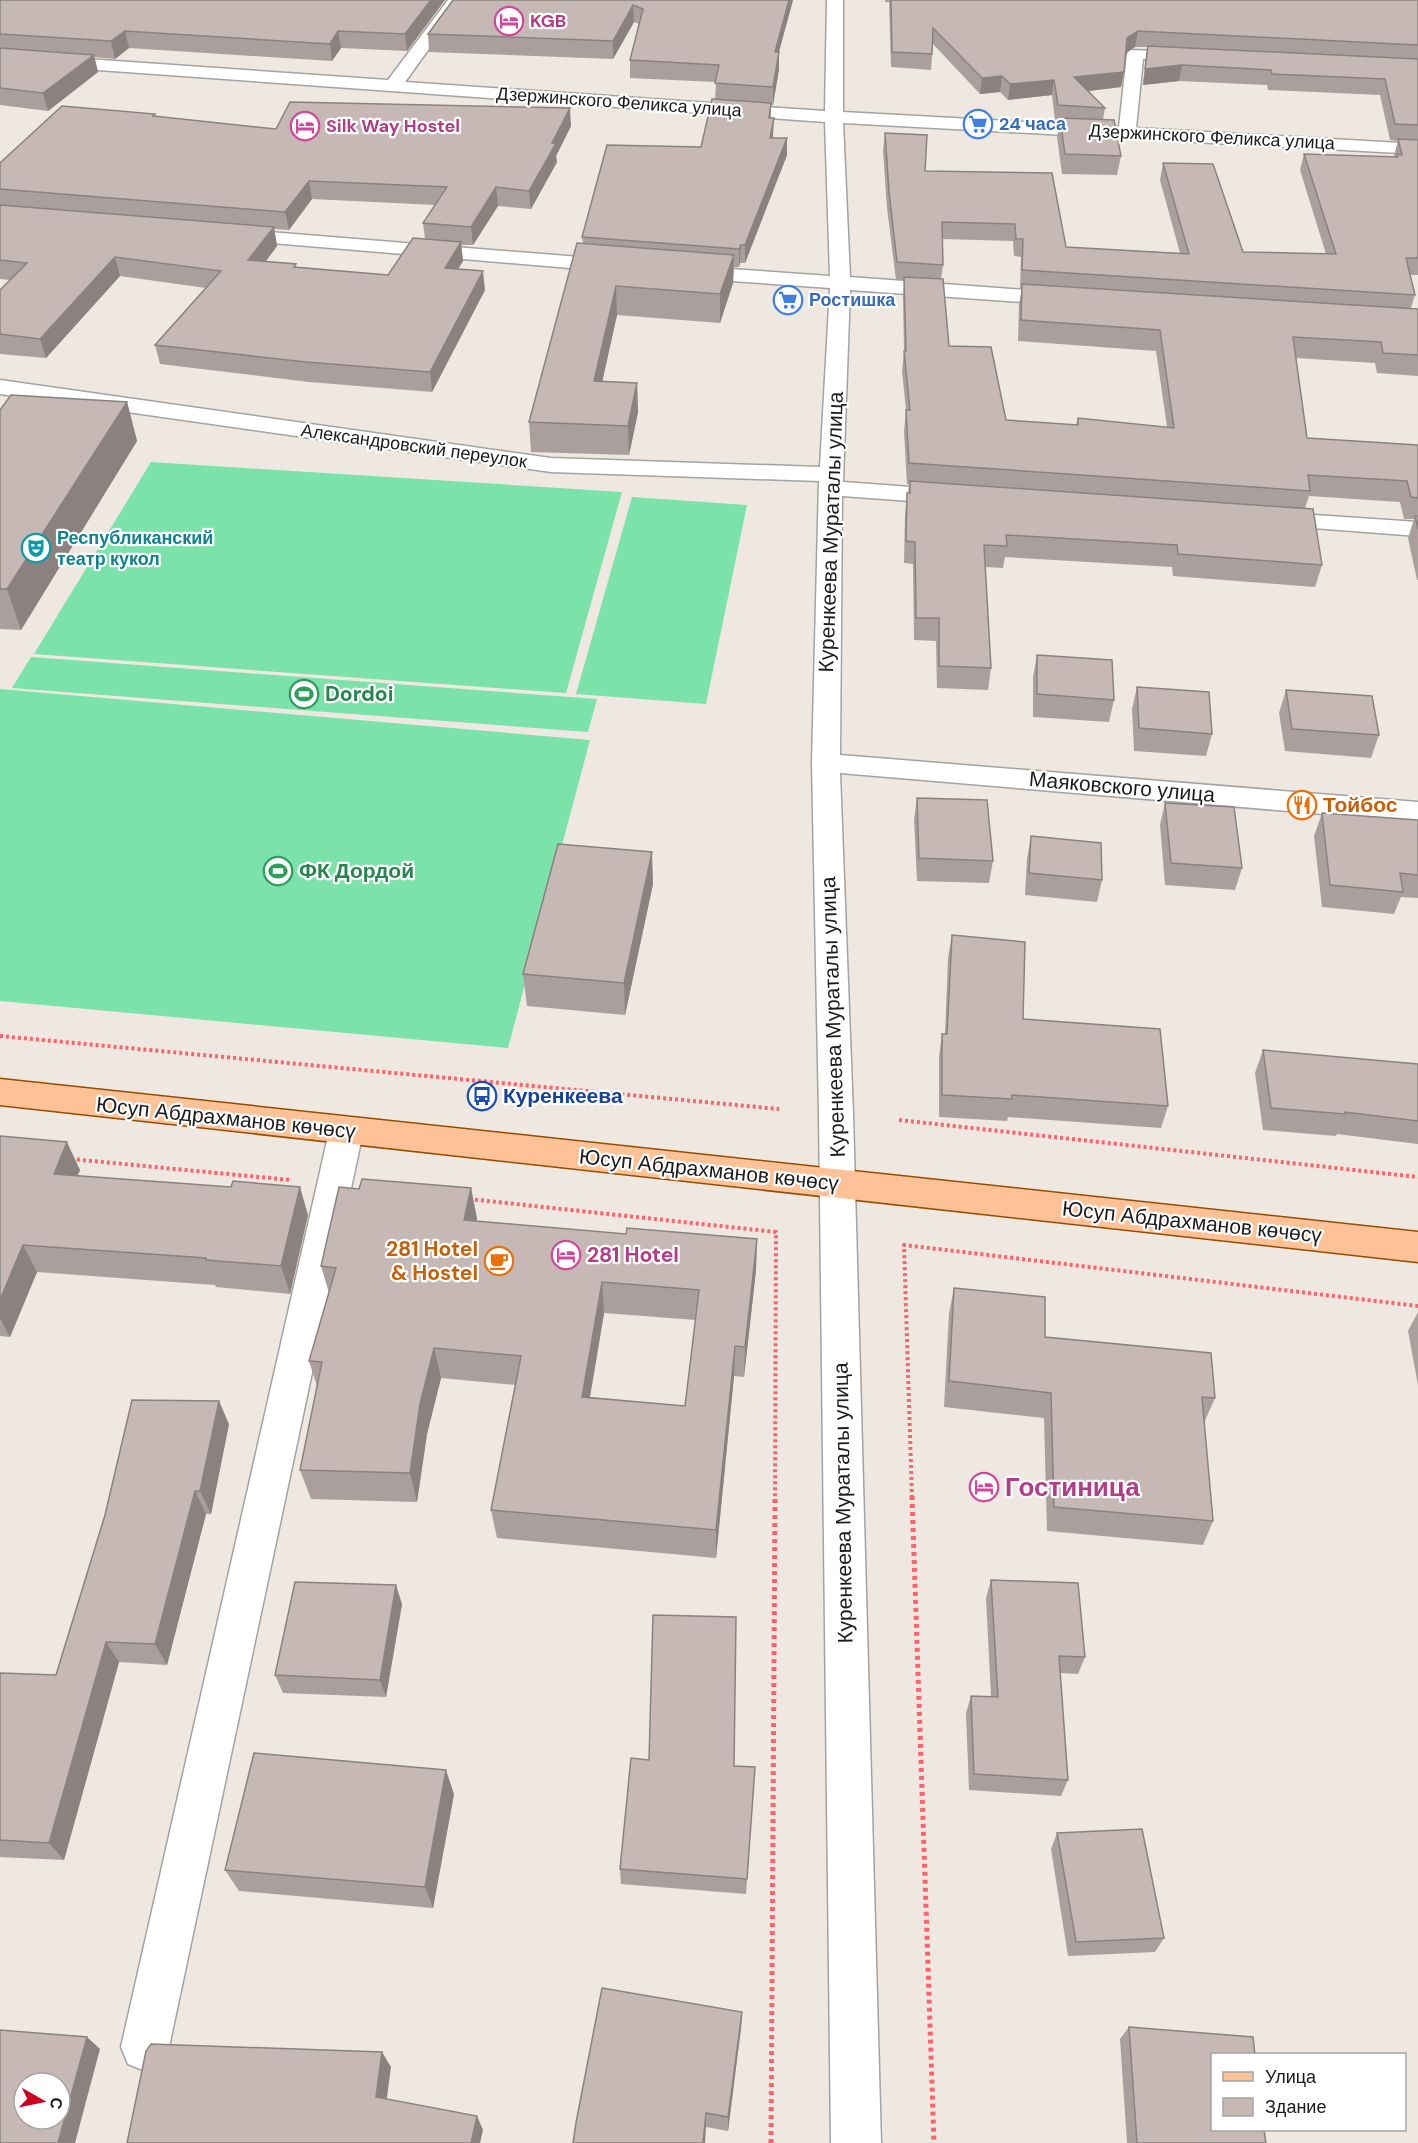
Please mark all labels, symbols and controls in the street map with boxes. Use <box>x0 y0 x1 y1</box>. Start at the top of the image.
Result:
hotel icon: KGB <box>493 5 525 37</box>
place label: KGB <box>530 9 566 33</box>
street label: Дзержинского Феликса улица <box>495 81 744 123</box>
supermarket icon: 24 часа <box>962 108 994 140</box>
hotel icon: Silk Way Hostel <box>289 110 321 142</box>
place label: 24 часа <box>999 112 1067 136</box>
place label: Silk Way Hostel <box>326 114 460 138</box>
street label: Дзержинского Феликса улица <box>1089 119 1336 155</box>
supermarket icon: Ростишка <box>772 284 804 316</box>
place label: Ростишка <box>809 288 896 312</box>
street label: Куренкеева Мураталы улица <box>812 391 850 673</box>
street label: Александровский переулок <box>299 418 529 474</box>
place label: Республиканский театр кукол <box>57 526 213 571</box>
theatre icon: Республиканский театр кукол <box>20 532 52 564</box>
sports icon: Dordoi <box>288 678 320 710</box>
place label: Dordoi <box>325 680 393 708</box>
street label: Маяковского улица <box>1028 765 1216 809</box>
restaurant icon: Тойбос <box>1286 789 1318 821</box>
place label: Тойбос <box>1323 791 1398 819</box>
sports icon: ФК Дордой <box>262 855 294 887</box>
place label: ФК Дордой <box>299 857 414 885</box>
street label: Куренкеева Мураталы улица <box>814 876 852 1158</box>
bus stop icon: Куренкеева <box>466 1080 498 1112</box>
place label: Куренкеева <box>503 1082 623 1110</box>
street label: Юсуп Абдрахманов көчөсү <box>95 1090 358 1146</box>
street label: Юсуп Абдрахманов көчөсү <box>578 1142 841 1198</box>
street label: Юсуп Абдрахманов көчөсү <box>1061 1194 1324 1250</box>
place label: 281 Hotel & Hostel <box>386 1235 478 1287</box>
hotel icon: 281 Hotel <box>550 1239 582 1271</box>
place label: 281 Hotel <box>587 1241 679 1269</box>
cafe icon: 281 Hotel & Hostel <box>483 1245 515 1277</box>
street label: Куренкеева Мураталы улица <box>827 1362 859 1644</box>
place label: Гостиница <box>1005 1470 1140 1504</box>
hotel icon: Гостиница <box>968 1471 1000 1503</box>
legend <box>1211 2053 1406 2131</box>
text: Улица <box>1265 2065 1317 2089</box>
north arrow <box>12 2071 72 2131</box>
text: Здание <box>1265 2095 1326 2119</box>
text: С <box>45 2096 68 2111</box>

